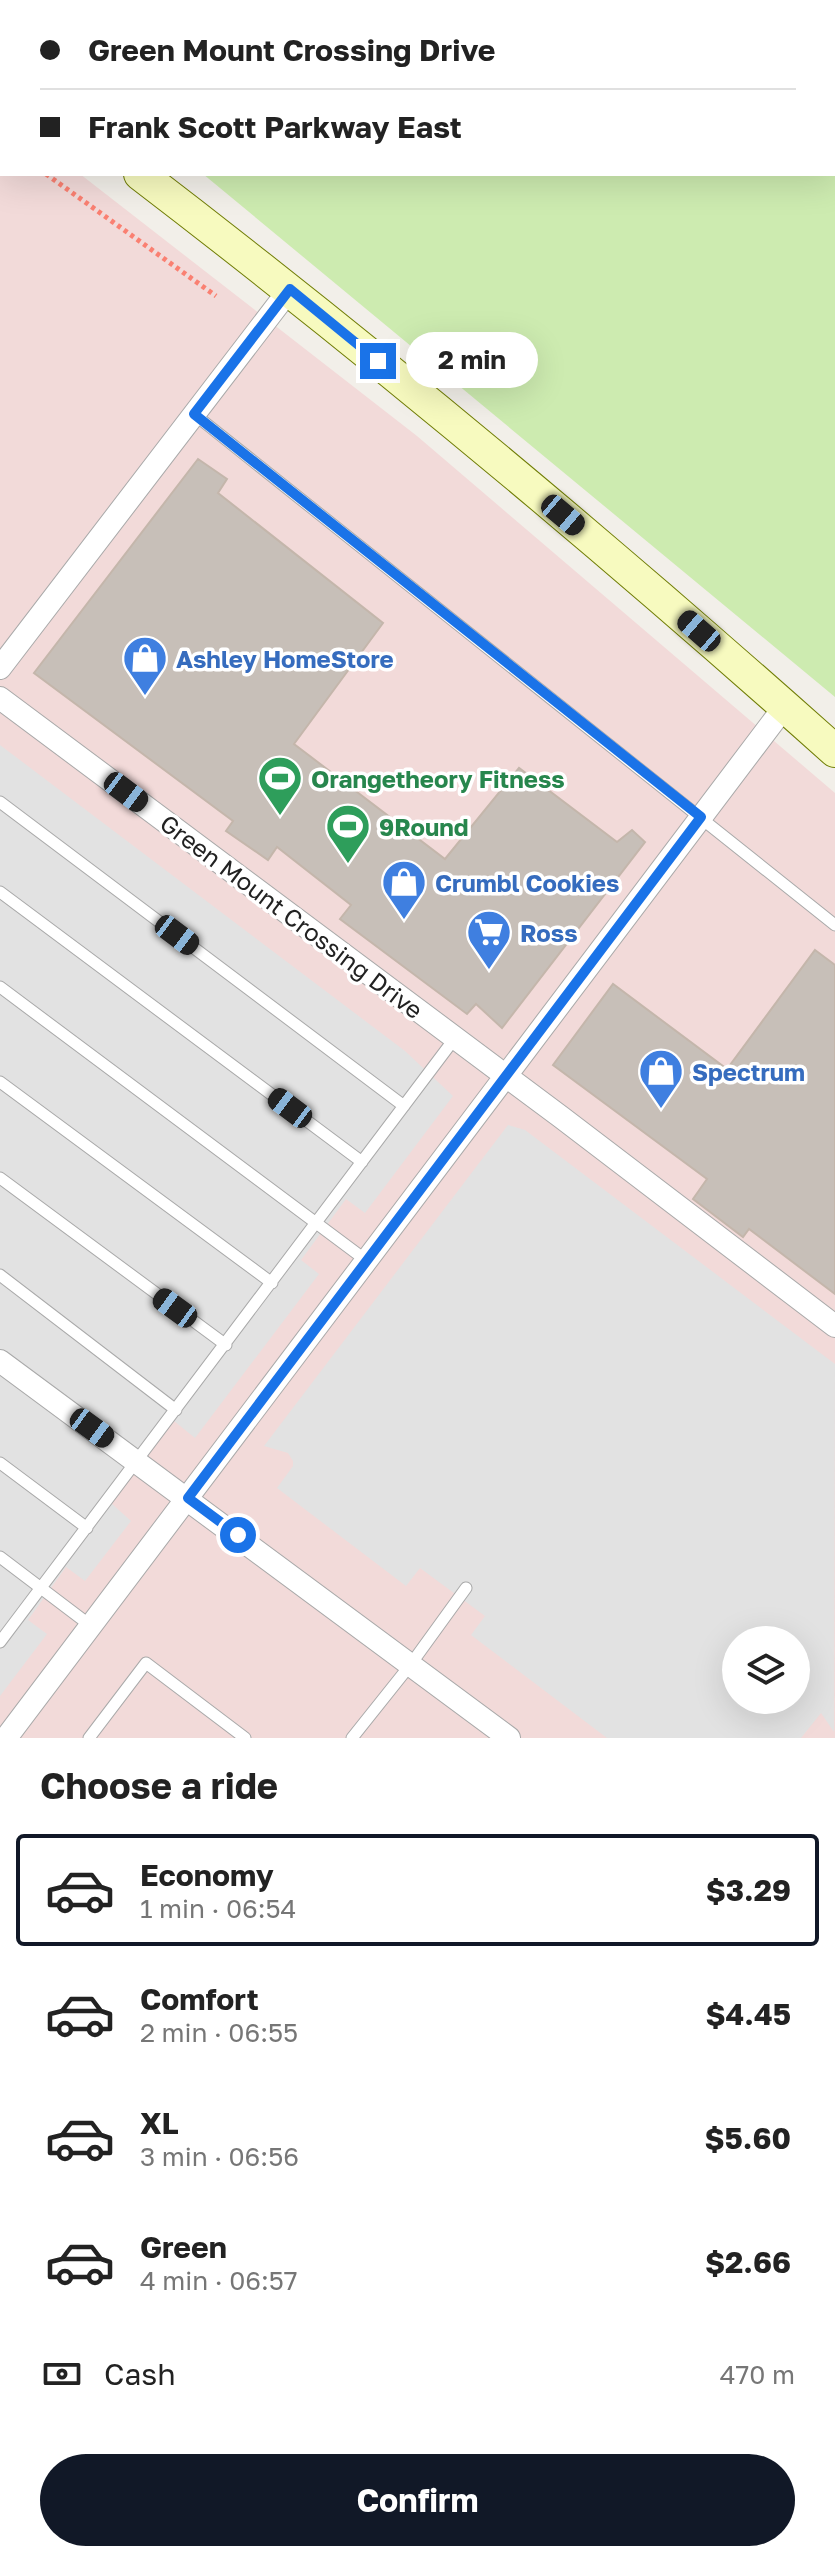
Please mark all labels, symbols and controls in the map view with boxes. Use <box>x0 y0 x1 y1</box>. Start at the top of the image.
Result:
text: Green Mount Crossing Drive <box>88 32 496 68</box>
text: Frank Scott Parkway East <box>88 109 462 145</box>
callout: 2 min <box>406 333 538 389</box>
route end <box>360 343 396 379</box>
text: 2 min <box>438 344 506 375</box>
car <box>537 490 589 540</box>
car <box>673 606 725 656</box>
shop icon: Ashley HomeStore <box>121 634 169 697</box>
place label: Ashley HomeStore <box>176 644 394 673</box>
sports icon: Orangetheory Fitness <box>256 754 304 817</box>
place label: Orangetheory Fitness <box>311 764 565 793</box>
car <box>100 768 152 816</box>
sports icon: 9Round <box>324 802 372 865</box>
street label: Green Mount Crossing Drive <box>155 808 429 1024</box>
place label: 9Round <box>379 812 469 841</box>
shop icon: Crumbl Cookies <box>380 858 428 921</box>
place label: Crumbl Cookies <box>435 868 619 897</box>
supermarket icon: Ross <box>465 908 513 971</box>
car <box>151 911 203 959</box>
place label: Ross <box>520 918 578 947</box>
shop icon: Spectrum <box>637 1047 685 1110</box>
place label: Spectrum <box>692 1057 805 1086</box>
car <box>264 1084 316 1132</box>
car <box>149 1284 201 1332</box>
car <box>66 1404 118 1452</box>
route start <box>220 1517 256 1553</box>
map controls <box>722 1626 810 1714</box>
button: layers <box>722 1626 810 1714</box>
text: Choose a ride <box>40 1764 278 1807</box>
icon: car <box>44 1854 116 1926</box>
text: Economy <box>140 1857 274 1893</box>
text: $3.29 <box>706 1872 791 1908</box>
text: 1 min · 06:54 <box>140 1893 296 1924</box>
icon: car <box>44 1978 116 2050</box>
text: Comfort <box>140 1981 259 2017</box>
text: $4.45 <box>706 1996 791 2032</box>
text: 2 min · 06:55 <box>140 2017 298 2048</box>
icon: car <box>44 2102 116 2174</box>
text: XL <box>140 2105 179 2141</box>
text: $5.60 <box>704 2120 791 2156</box>
text: 3 min · 06:56 <box>140 2141 299 2172</box>
icon: car <box>44 2226 116 2298</box>
text: Green <box>140 2229 227 2265</box>
text: $2.66 <box>705 2244 791 2280</box>
text: 4 min · 06:57 <box>140 2265 298 2296</box>
icon: cash <box>40 2352 84 2396</box>
text: Cash <box>104 2356 176 2392</box>
text: 470 m <box>720 2359 795 2390</box>
button: Confirm <box>40 2454 795 2546</box>

